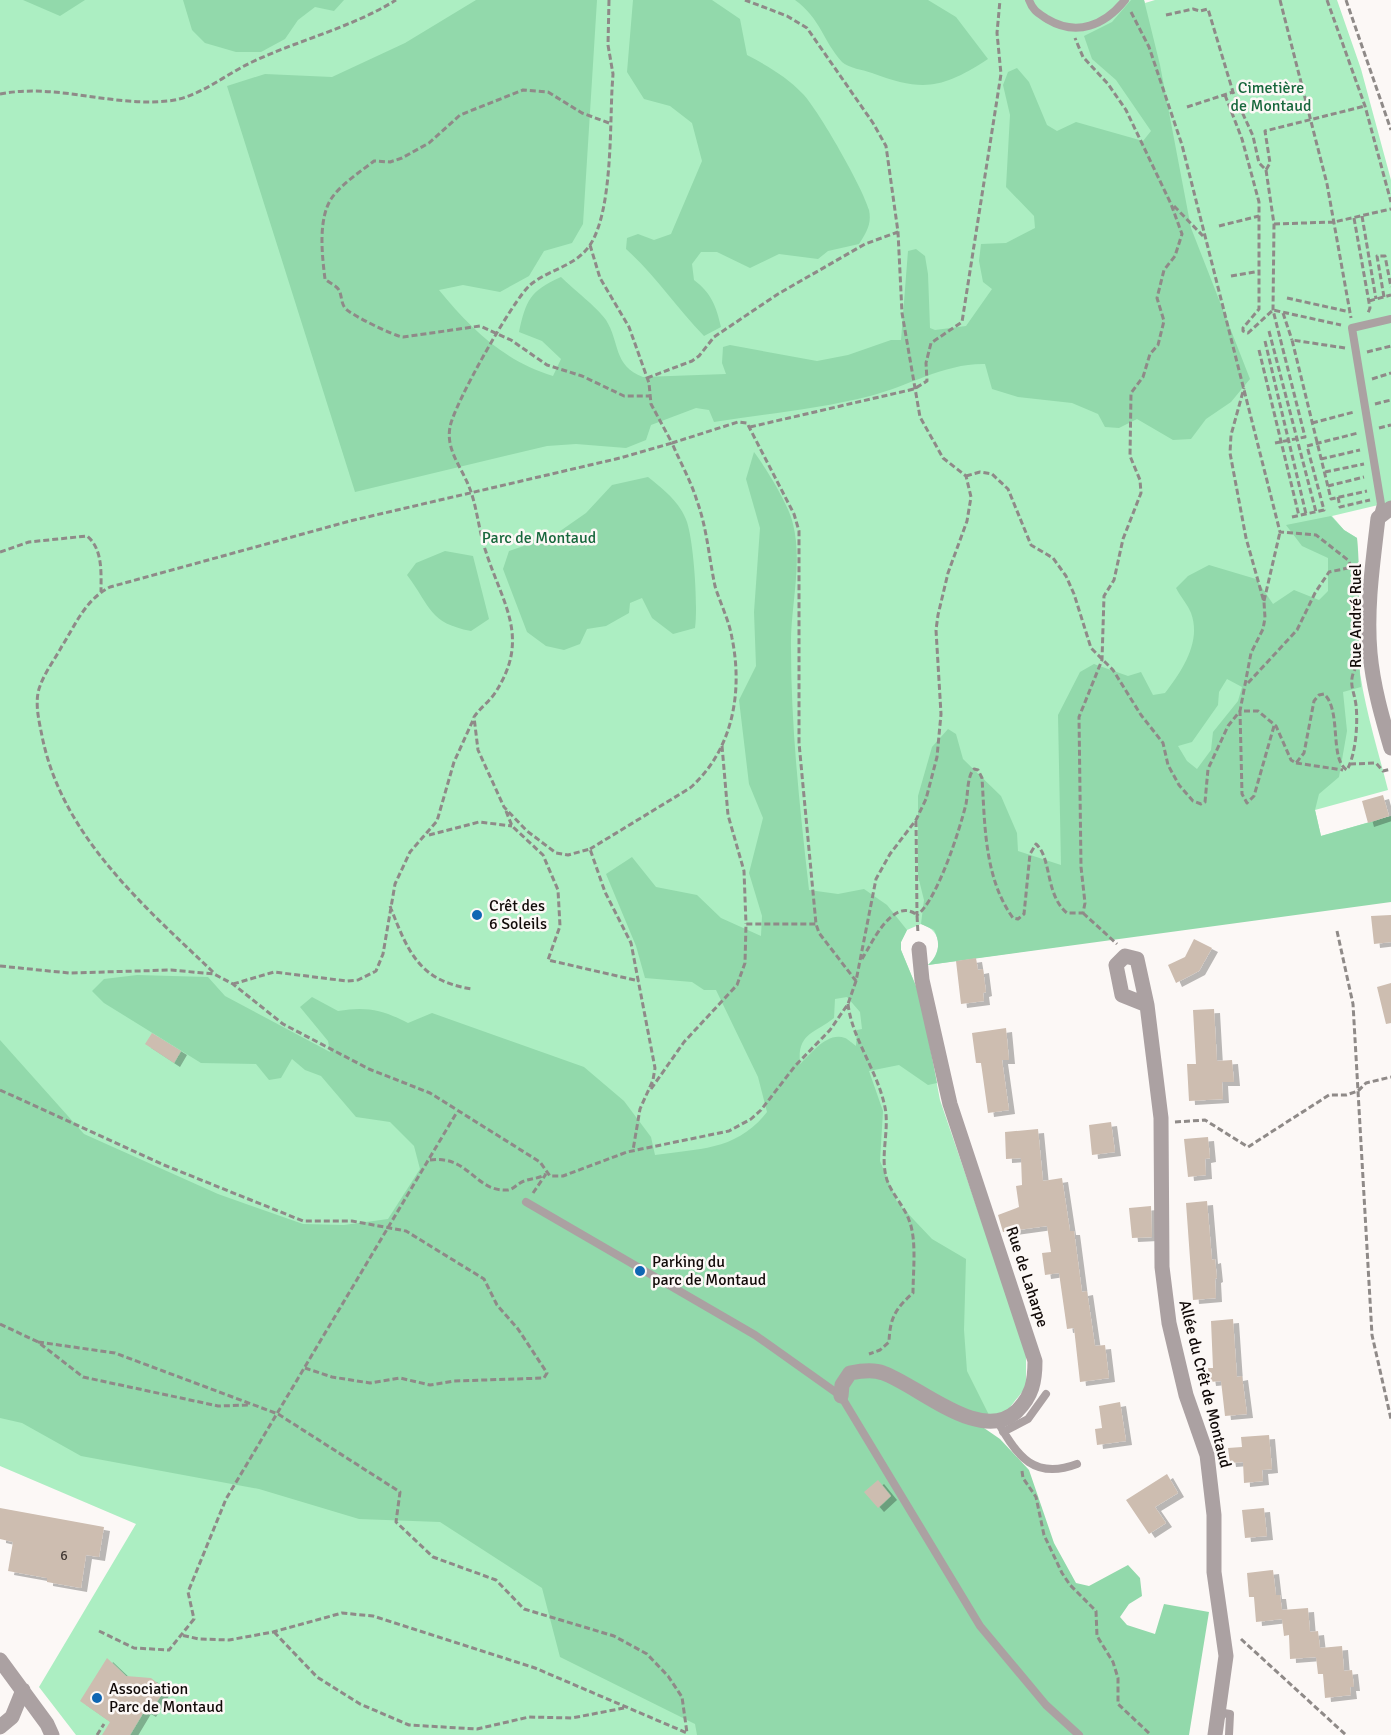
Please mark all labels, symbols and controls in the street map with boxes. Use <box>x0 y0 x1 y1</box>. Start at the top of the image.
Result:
park label: Cimetière de Montaud <box>1231 78 1311 116</box>
park label: Parc de Montaud <box>482 528 596 548</box>
street label: Rue André Ruel <box>1346 564 1366 668</box>
place label: Crêt des 6 Soleils <box>489 896 547 934</box>
marker: Crêt des 6 Soleils <box>470 908 484 922</box>
street label: Rue de Laharpe <box>1001 1224 1053 1330</box>
place label: Parking du parc de Montaud <box>652 1252 766 1290</box>
marker: Parking du parc de Montaud <box>633 1264 647 1278</box>
street label: Allée du Crêt de Montaud <box>1174 1298 1236 1470</box>
house number: 6 <box>60 1547 68 1564</box>
place label: Association Parc de Montaud <box>109 1679 223 1717</box>
marker: Association Parc de Montaud <box>90 1691 104 1705</box>

